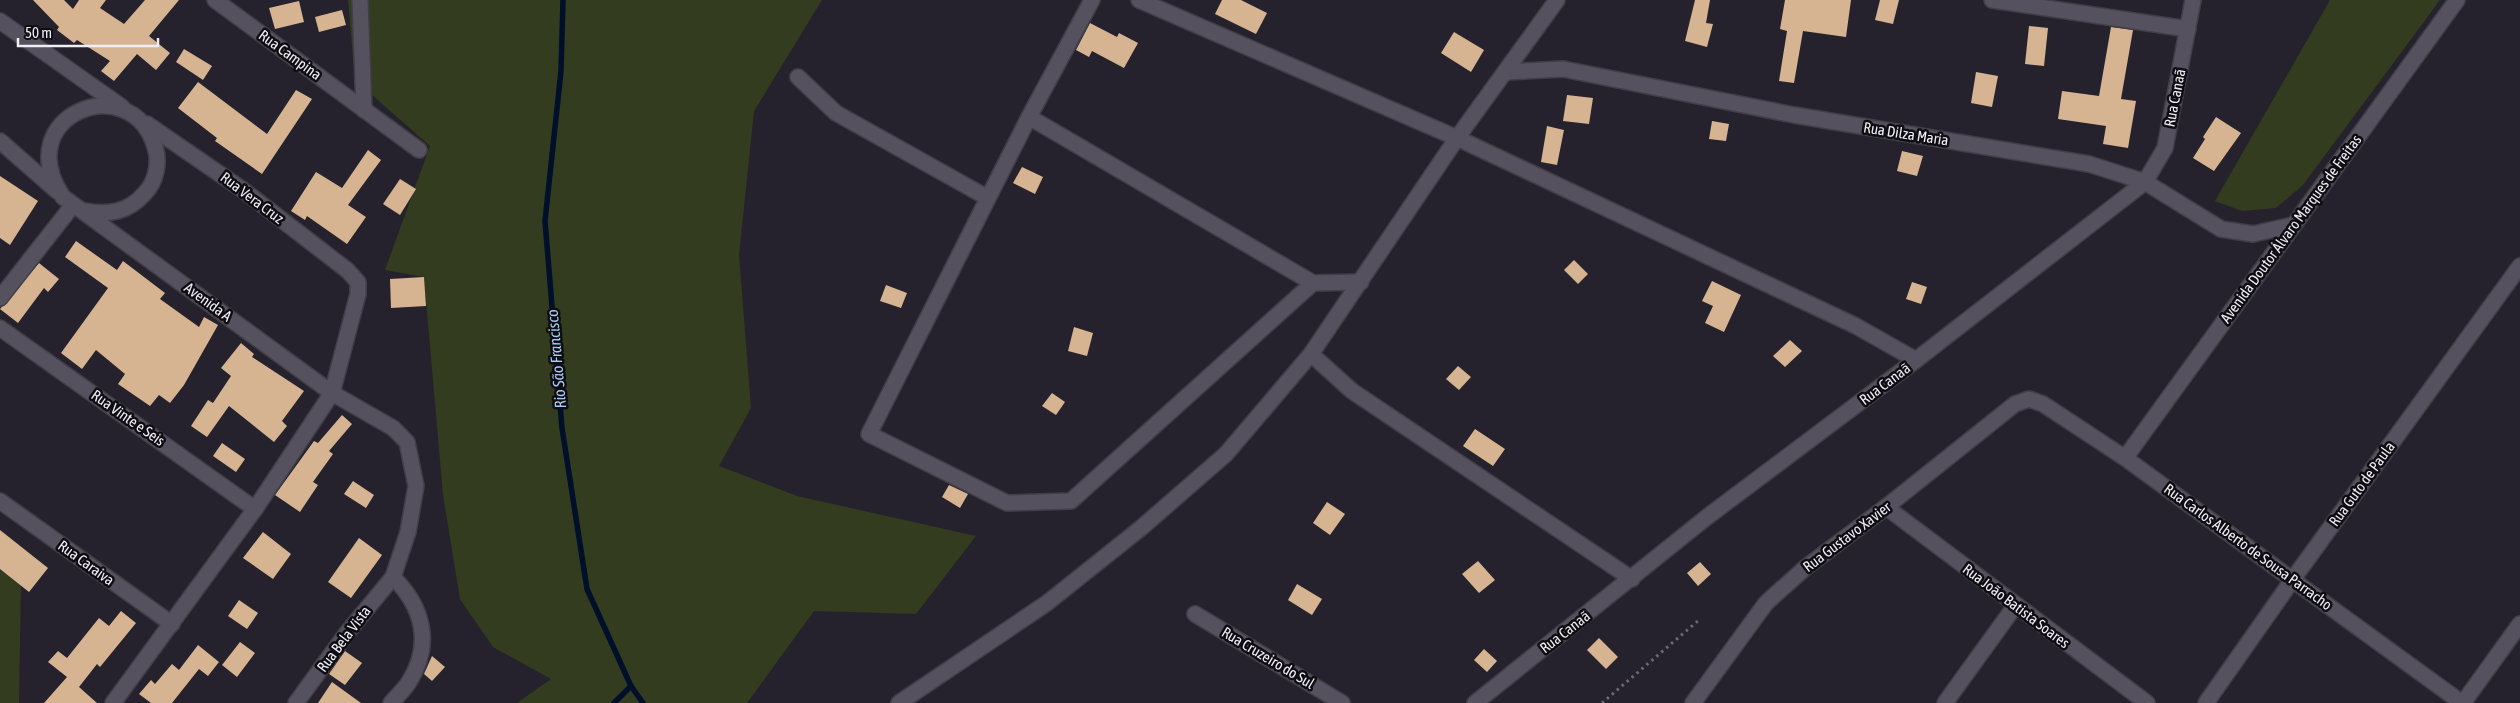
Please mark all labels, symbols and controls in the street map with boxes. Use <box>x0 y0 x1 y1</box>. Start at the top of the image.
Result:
scale bar <box>18 15 158 47</box>
text: 50 m <box>25 24 52 41</box>
street label: Rua Campina <box>256 26 325 83</box>
street label: Rua Canaã <box>2161 67 2188 128</box>
street label: Rua Dilza Maria <box>1862 118 1950 149</box>
street label: Avenida Doutor Álvaro Marques de Freitas <box>2217 131 2365 326</box>
street label: Rua Vera Cruz <box>217 168 288 227</box>
street label: Avenida A <box>181 279 236 325</box>
water label: Rio São Francisco <box>543 309 569 409</box>
street label: Rua Canaã <box>1856 359 1913 408</box>
street label: Rua Vinte e Seis <box>88 386 168 449</box>
street label: Rua Guto de Paula <box>2325 438 2398 529</box>
street label: Rua Carlos Alberto de Sousa Parracho <box>2161 480 2336 613</box>
street label: Rua Gustavo Xavier <box>1800 498 1894 575</box>
street label: Rua Caraiva <box>55 537 118 589</box>
street label: Rua João Batista Soares <box>1960 560 2073 651</box>
street label: Rua Bela Vista <box>313 602 374 675</box>
street label: Rua Canaã <box>1536 607 1593 656</box>
street label: Rua Cruzeiro do Sul <box>1219 623 1318 692</box>

